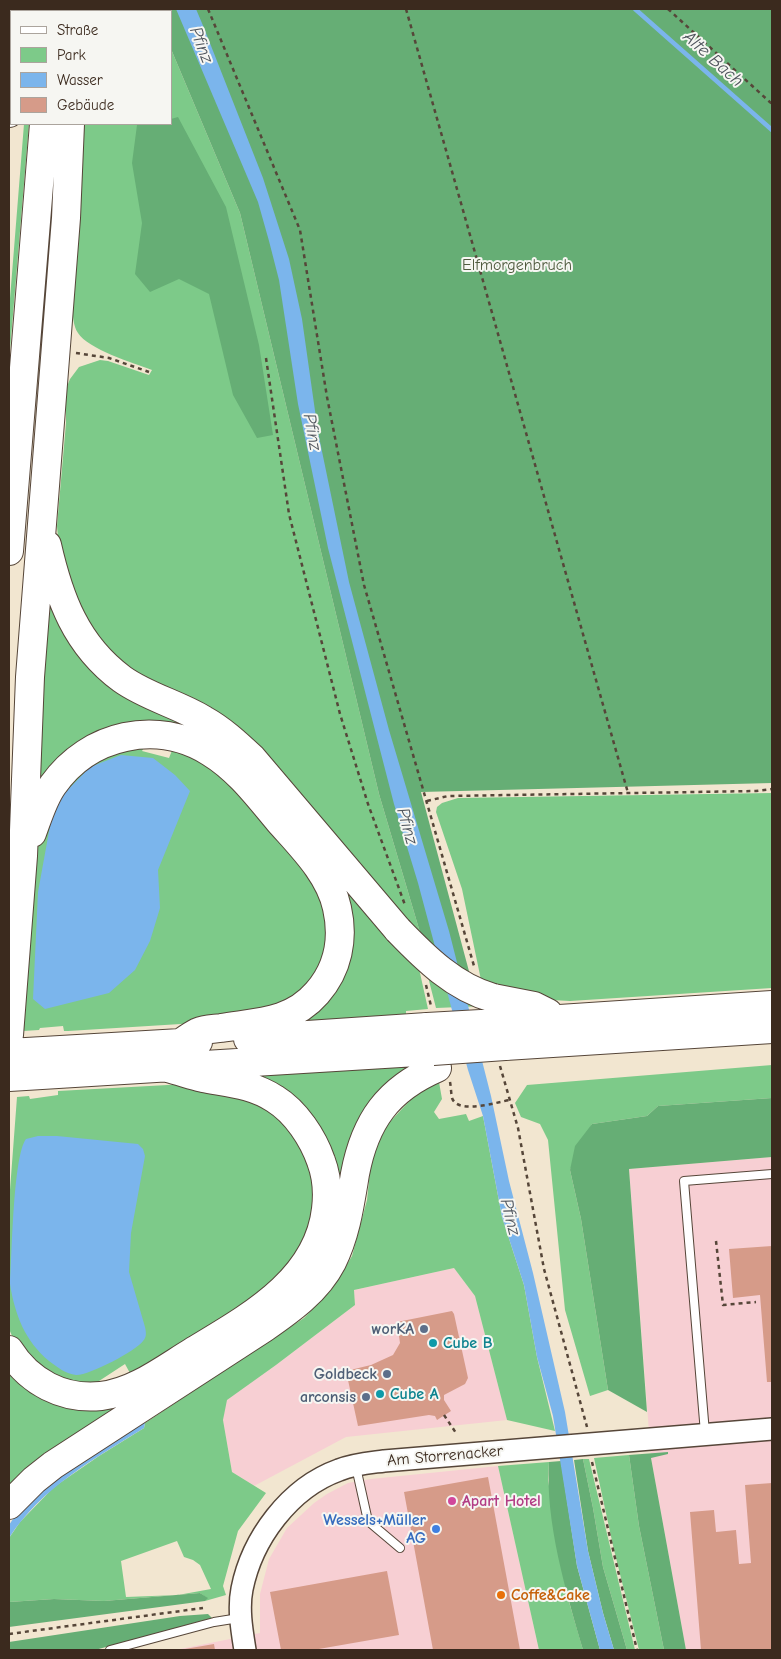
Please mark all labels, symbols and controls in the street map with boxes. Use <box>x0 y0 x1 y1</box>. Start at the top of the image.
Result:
legend <box>10 10 172 125</box>
text: Straße <box>57 21 98 39</box>
water label: Pfinz <box>184 24 218 66</box>
water label: Alte Bach <box>678 26 748 92</box>
text: Park <box>57 46 86 64</box>
text: Wasser <box>57 71 103 89</box>
text: Gebäude <box>57 96 114 114</box>
park label: Elfmorgenbruch <box>462 255 572 275</box>
water label: Pfinz <box>298 412 326 452</box>
water label: Pfinz <box>392 805 422 847</box>
water label: Pfinz <box>495 1196 525 1238</box>
place label: worKA <box>372 1319 414 1339</box>
marker: worKA <box>418 1323 430 1335</box>
place label: Cube B <box>443 1333 493 1353</box>
marker: Cube B <box>427 1337 439 1349</box>
place label: Goldbeck <box>314 1364 377 1384</box>
marker: Goldbeck <box>381 1368 393 1380</box>
place label: Cube A <box>390 1384 439 1404</box>
place label: arconsis <box>300 1387 356 1407</box>
marker: Cube A <box>374 1388 386 1400</box>
marker: arconsis <box>360 1391 372 1403</box>
street label: Am Storrenacker <box>386 1441 504 1471</box>
place label: Apart Hotel <box>462 1491 541 1511</box>
marker: Apart Hotel <box>446 1495 458 1507</box>
place label: Wessels+Müller AG <box>323 1510 426 1548</box>
marker: Wessels+Müller AG <box>430 1523 442 1535</box>
place label: Coffe&Cake <box>511 1585 590 1605</box>
marker: Coffe&Cake <box>495 1589 507 1601</box>

